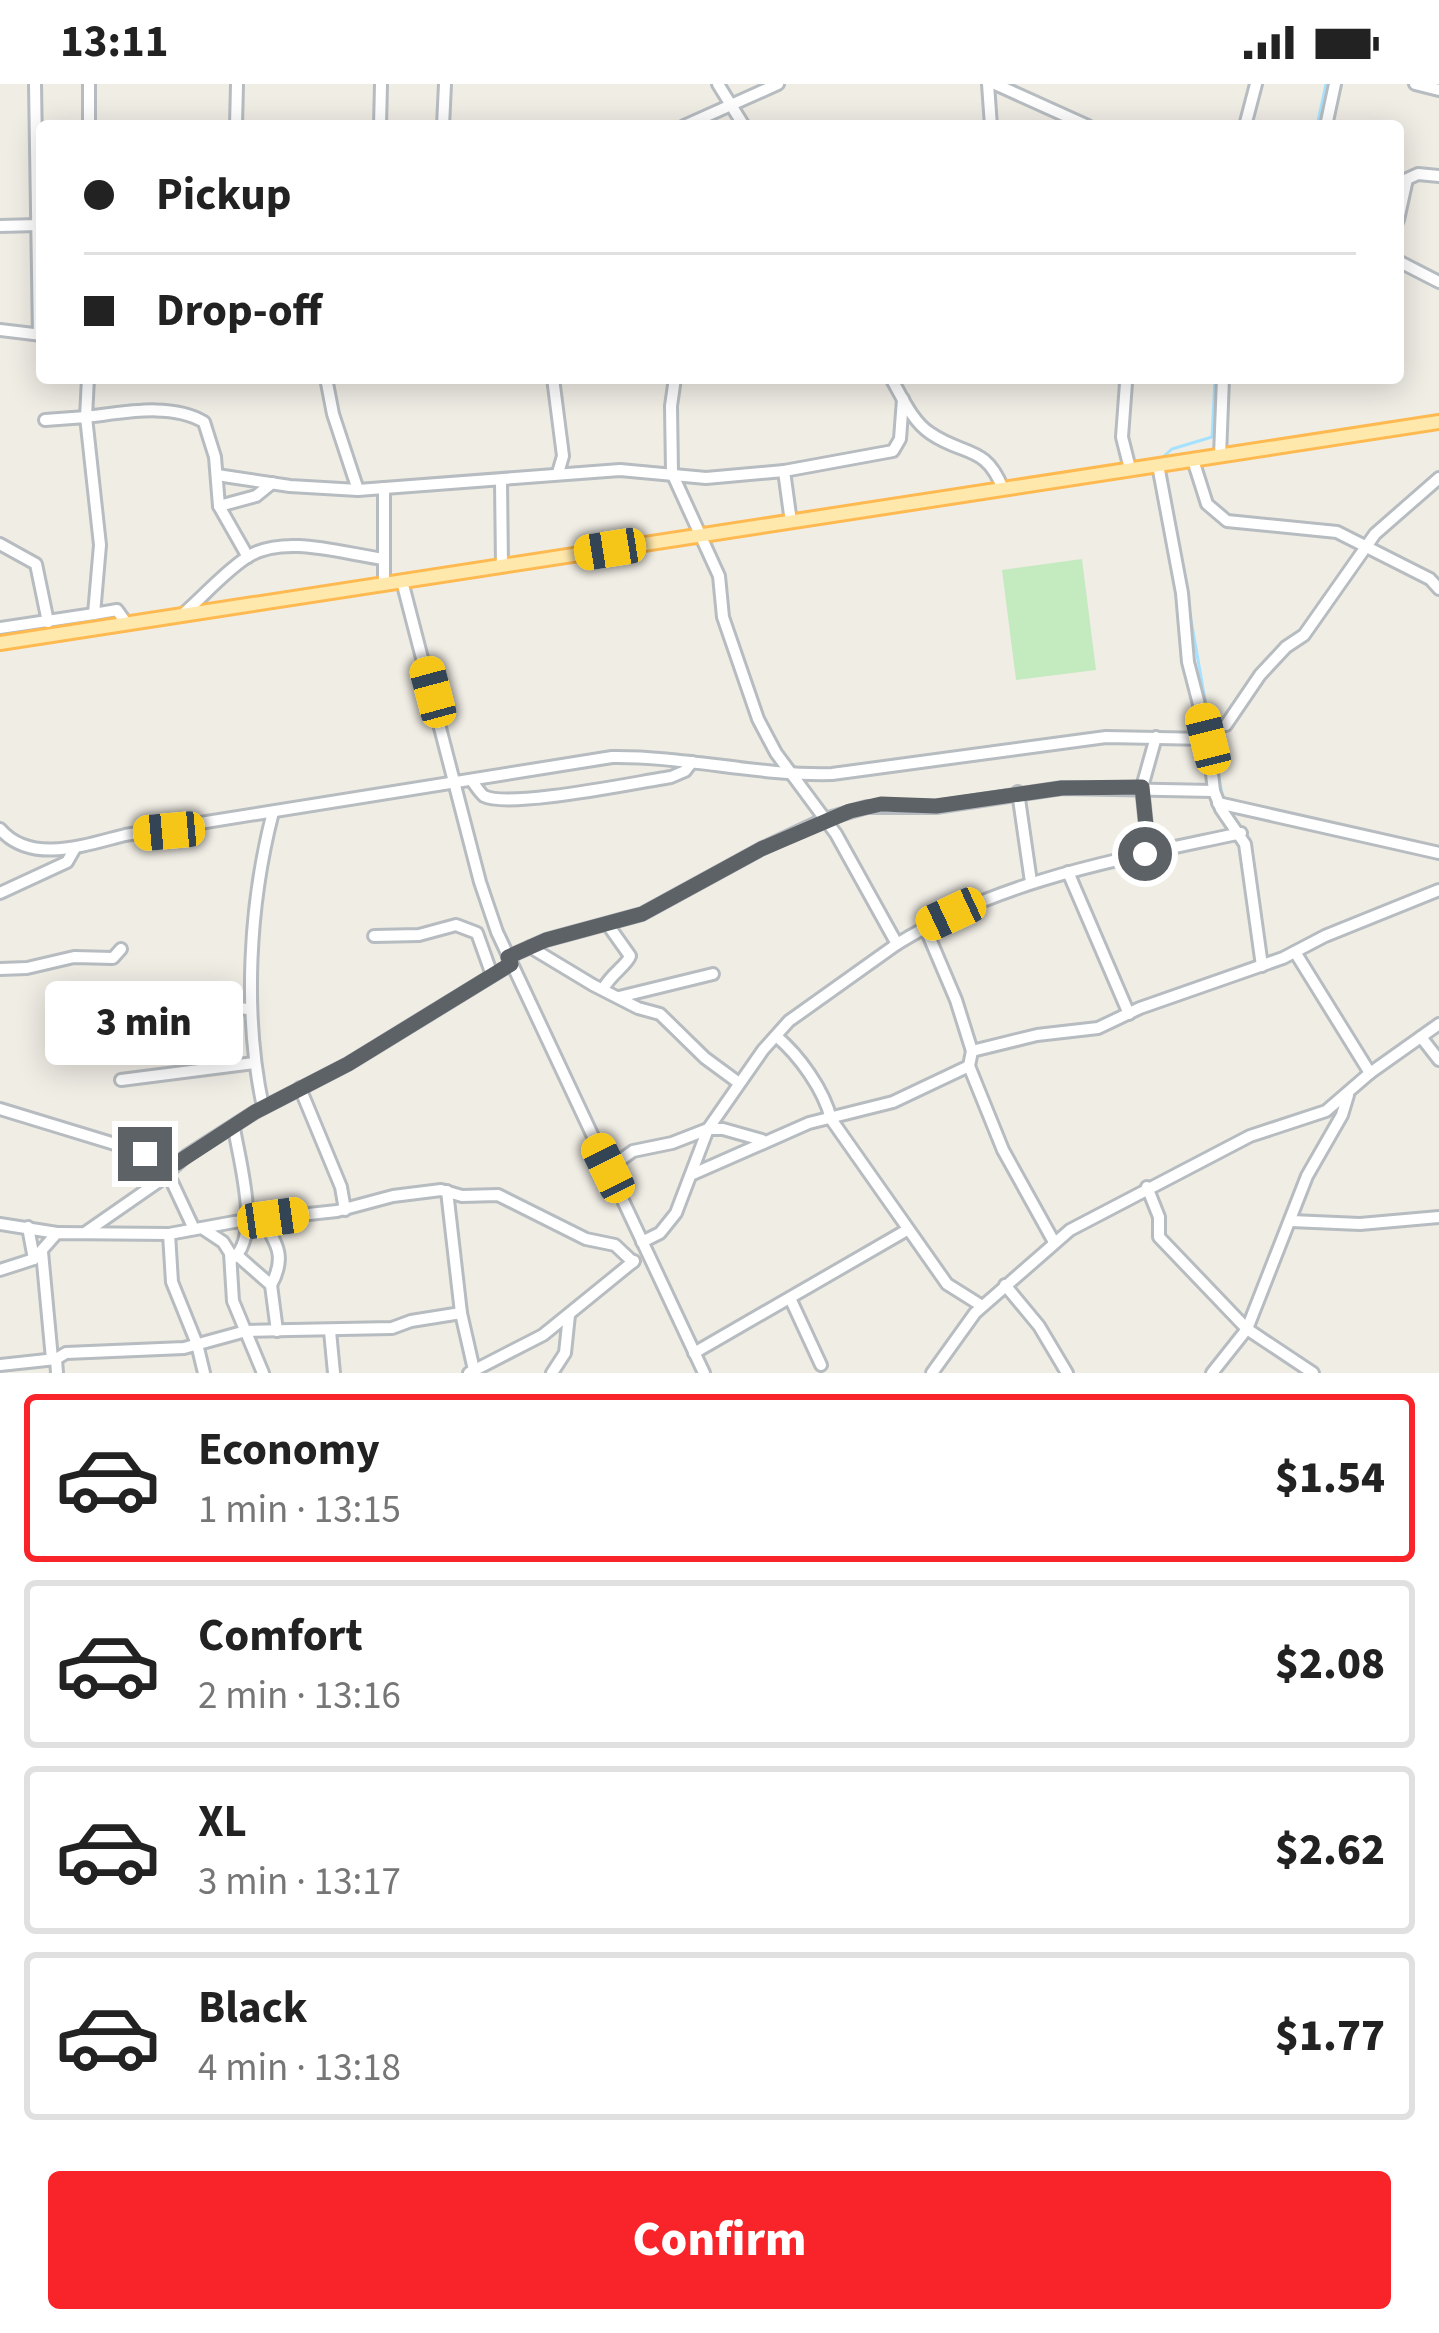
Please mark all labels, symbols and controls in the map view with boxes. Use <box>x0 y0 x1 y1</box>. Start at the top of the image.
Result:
text: 13:11 <box>60 10 169 74</box>
text: Pickup <box>156 163 292 227</box>
text: Drop-off <box>156 279 322 343</box>
car <box>572 526 648 572</box>
car <box>406 653 460 731</box>
car <box>1182 700 1234 778</box>
car <box>132 810 206 852</box>
route start <box>1118 827 1172 881</box>
car <box>911 882 991 946</box>
callout: 3 min <box>46 980 244 1064</box>
text: 3 min <box>96 995 192 1051</box>
route end <box>118 1127 172 1181</box>
car <box>576 1128 640 1208</box>
car <box>235 1195 311 1241</box>
text: Economy <box>198 1418 380 1482</box>
icon: car <box>54 1424 162 1532</box>
text: $1.54 <box>1275 1446 1385 1510</box>
text: 1 min · 13:15 <box>198 1482 401 1538</box>
text: Comfort <box>198 1604 363 1668</box>
icon: car <box>54 1610 162 1718</box>
text: $2.08 <box>1275 1632 1385 1696</box>
text: 2 min · 13:16 <box>198 1668 401 1724</box>
text: XL <box>198 1790 247 1854</box>
icon: car <box>54 1796 162 1904</box>
text: $2.62 <box>1275 1818 1385 1882</box>
text: 3 min · 13:17 <box>198 1854 401 1910</box>
text: Black <box>198 1976 308 2040</box>
icon: car <box>54 1982 162 2090</box>
text: $1.77 <box>1275 2004 1385 2068</box>
text: 4 min · 13:18 <box>198 2040 401 2096</box>
button: Confirm <box>48 2171 1391 2309</box>

